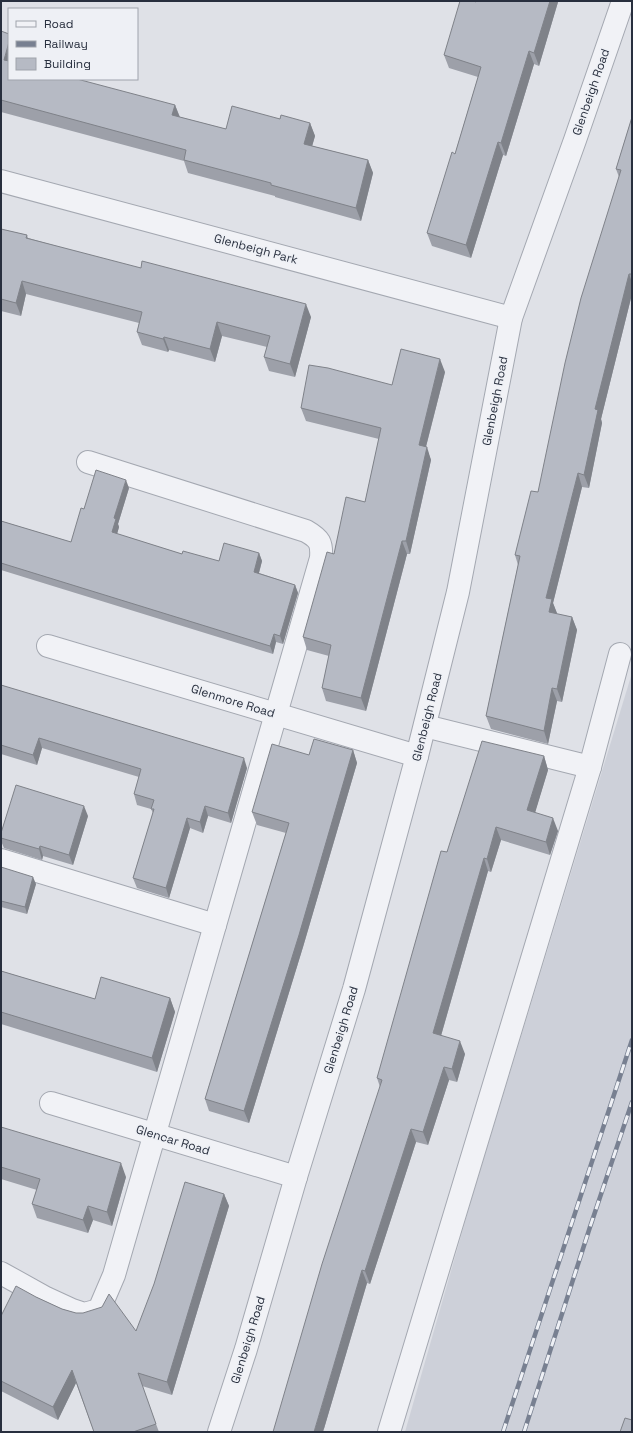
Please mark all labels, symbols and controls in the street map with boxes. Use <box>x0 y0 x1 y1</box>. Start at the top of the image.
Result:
legend <box>8 8 138 80</box>
text: Road <box>44 16 73 32</box>
text: Railway <box>44 36 88 52</box>
street label: Glenbeigh Road <box>569 47 613 137</box>
text: Building <box>44 56 91 72</box>
street label: Glenbeigh Park <box>212 230 300 268</box>
street label: Glenbeigh Road <box>478 355 512 447</box>
street label: Glenbeigh Road <box>408 671 446 763</box>
street label: Glenmore Road <box>189 681 277 721</box>
street label: Glenbeigh Road <box>320 984 362 1076</box>
street label: Glencar Road <box>134 1121 212 1159</box>
street label: Glenbeigh Road <box>227 1294 269 1386</box>

